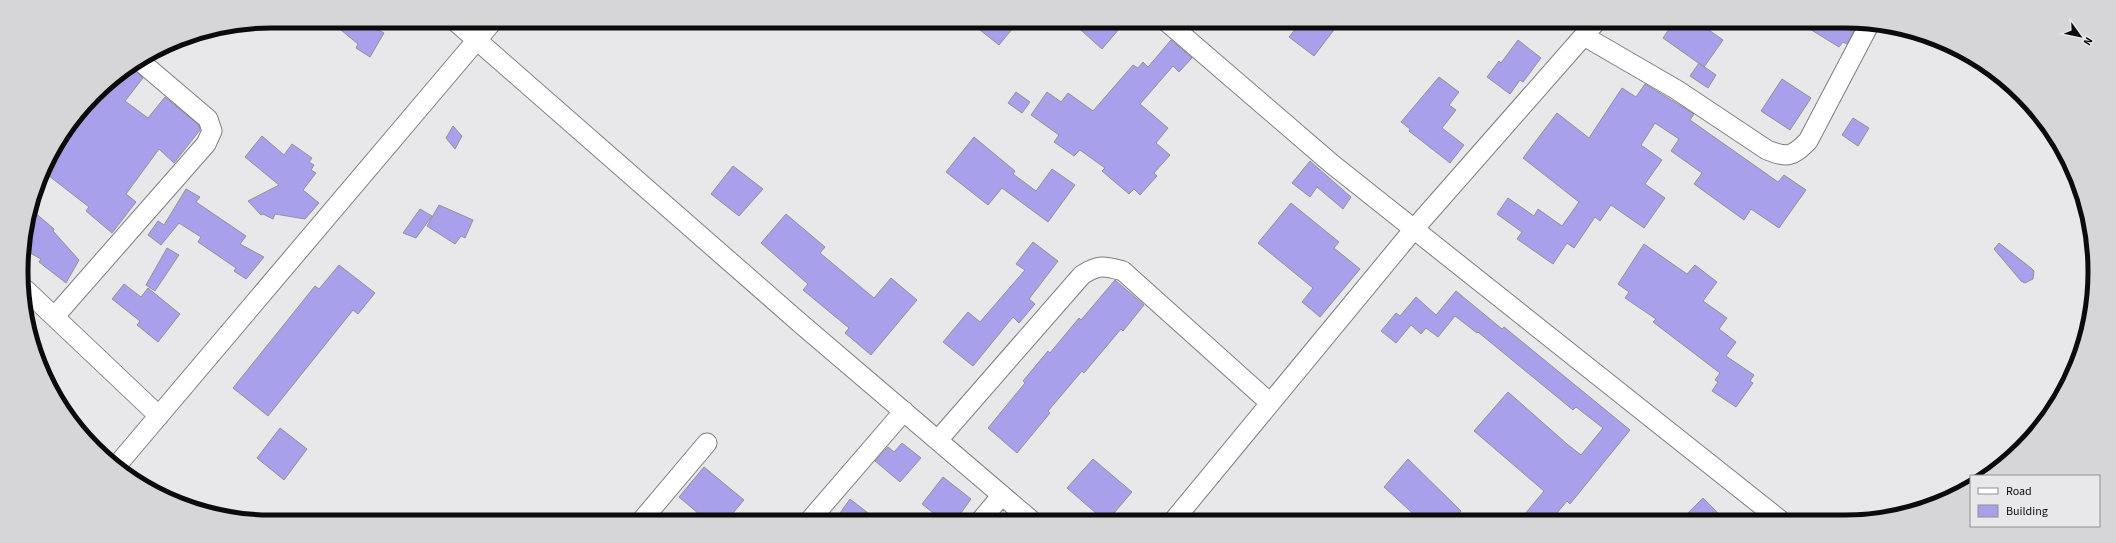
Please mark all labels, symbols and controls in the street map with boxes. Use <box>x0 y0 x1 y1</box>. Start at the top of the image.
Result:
north arrow <box>2060 16 2100 56</box>
text: N <box>2080 34 2096 48</box>
legend <box>1970 475 2100 527</box>
text: Road <box>2006 483 2032 500</box>
text: Building <box>2006 503 2048 520</box>

